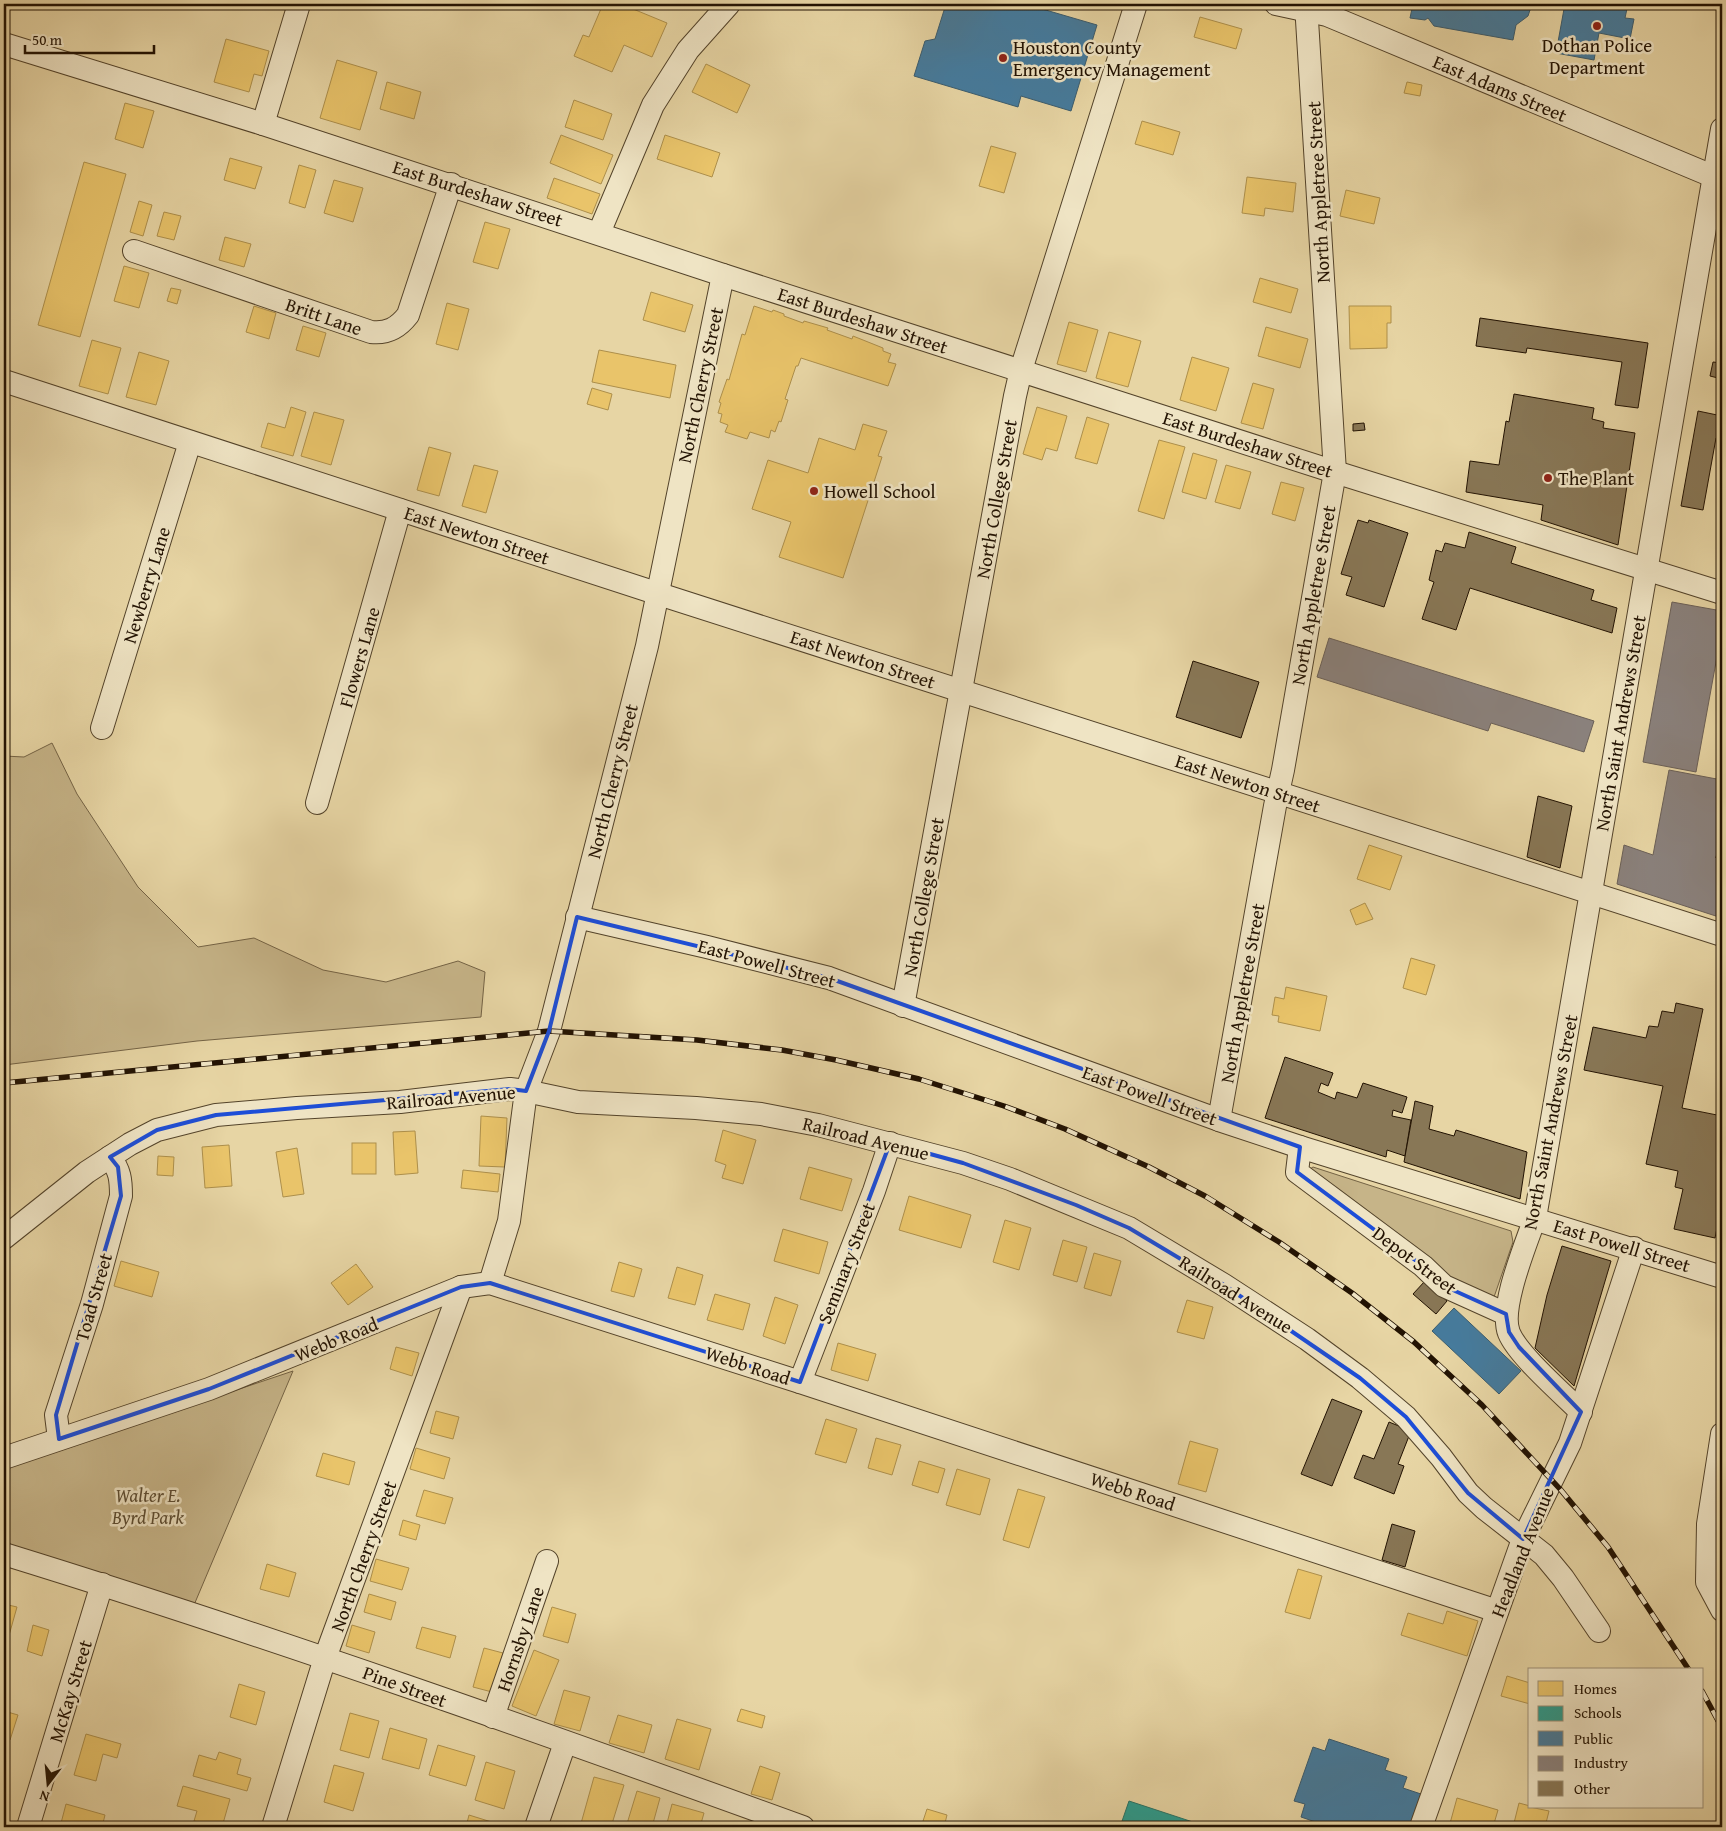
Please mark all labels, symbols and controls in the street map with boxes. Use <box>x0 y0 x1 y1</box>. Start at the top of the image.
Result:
marker: Dothan Police Department <box>1591 20 1603 32</box>
scale bar <box>25 22 154 54</box>
text: 50 m <box>32 29 63 50</box>
place label: Dothan Police Department <box>1542 31 1652 81</box>
place label: Houston County Emergency Management <box>1013 33 1211 83</box>
street label: East Adams Street <box>1429 47 1572 129</box>
marker: Houston County Emergency Management <box>997 52 1009 64</box>
street label: North Appletree Street <box>1299 100 1337 284</box>
street label: East Burdeshaw Street <box>389 152 567 234</box>
street label: East Burdeshaw Street <box>774 279 952 361</box>
street label: Britt Lane <box>282 290 366 342</box>
street label: North Cherry Street <box>670 304 730 466</box>
street label: East Burdeshaw Street <box>1159 403 1337 485</box>
street label: North College Street <box>968 417 1024 581</box>
place label: The Plant <box>1558 464 1635 492</box>
marker: The Plant <box>1542 472 1554 484</box>
place label: Howell School <box>824 477 936 505</box>
marker: Howell School <box>808 485 820 497</box>
street label: East Newton Street <box>401 498 553 572</box>
street label: North Appletree Street <box>1283 503 1343 687</box>
street label: Newberry Lane <box>115 523 177 647</box>
street label: Flowers Lane <box>331 603 387 711</box>
street label: North Saint Andrews Street <box>1587 613 1653 833</box>
street label: East Newton Street <box>787 622 939 696</box>
street label: North Cherry Street <box>579 700 645 861</box>
street label: East Newton Street <box>1172 746 1324 820</box>
street label: North College Street <box>895 815 951 979</box>
street label: North Appletree Street <box>1212 901 1272 1085</box>
street label: East Powell Street <box>695 931 839 995</box>
street label: North Saint Andrews Street <box>1515 1012 1585 1232</box>
street label: East Powell Street <box>1079 1058 1222 1132</box>
street label: Railroad Avenue <box>385 1077 517 1117</box>
street label: Railroad Avenue <box>800 1109 932 1167</box>
street label: Seminary Street <box>810 1198 882 1328</box>
street label: East Powell Street <box>1550 1211 1694 1279</box>
street label: Depot Street <box>1367 1219 1463 1301</box>
street label: Railroad Avenue <box>1174 1248 1298 1340</box>
street label: Toad Street <box>67 1249 119 1345</box>
street label: Webb Road <box>290 1309 383 1368</box>
street label: Webb Road <box>702 1338 795 1392</box>
street label: Webb Road <box>1087 1464 1180 1518</box>
street label: North Cherry Street <box>323 1476 403 1635</box>
park label: Walter E. Byrd Park <box>111 1481 184 1531</box>
street label: Headland Avenue <box>1483 1483 1561 1621</box>
street label: Hornsby Lane <box>489 1583 551 1695</box>
street label: McKay Street <box>41 1636 99 1746</box>
street label: Pine Street <box>359 1658 451 1714</box>
legend <box>1528 1668 1704 1808</box>
text: Homes <box>1574 1678 1617 1699</box>
text: Schools <box>1574 1702 1622 1723</box>
text: Public <box>1574 1728 1613 1749</box>
text: Industry <box>1574 1752 1629 1773</box>
north arrow <box>22 1758 72 1808</box>
text: Other <box>1574 1778 1610 1799</box>
text: N <box>37 1785 52 1807</box>

